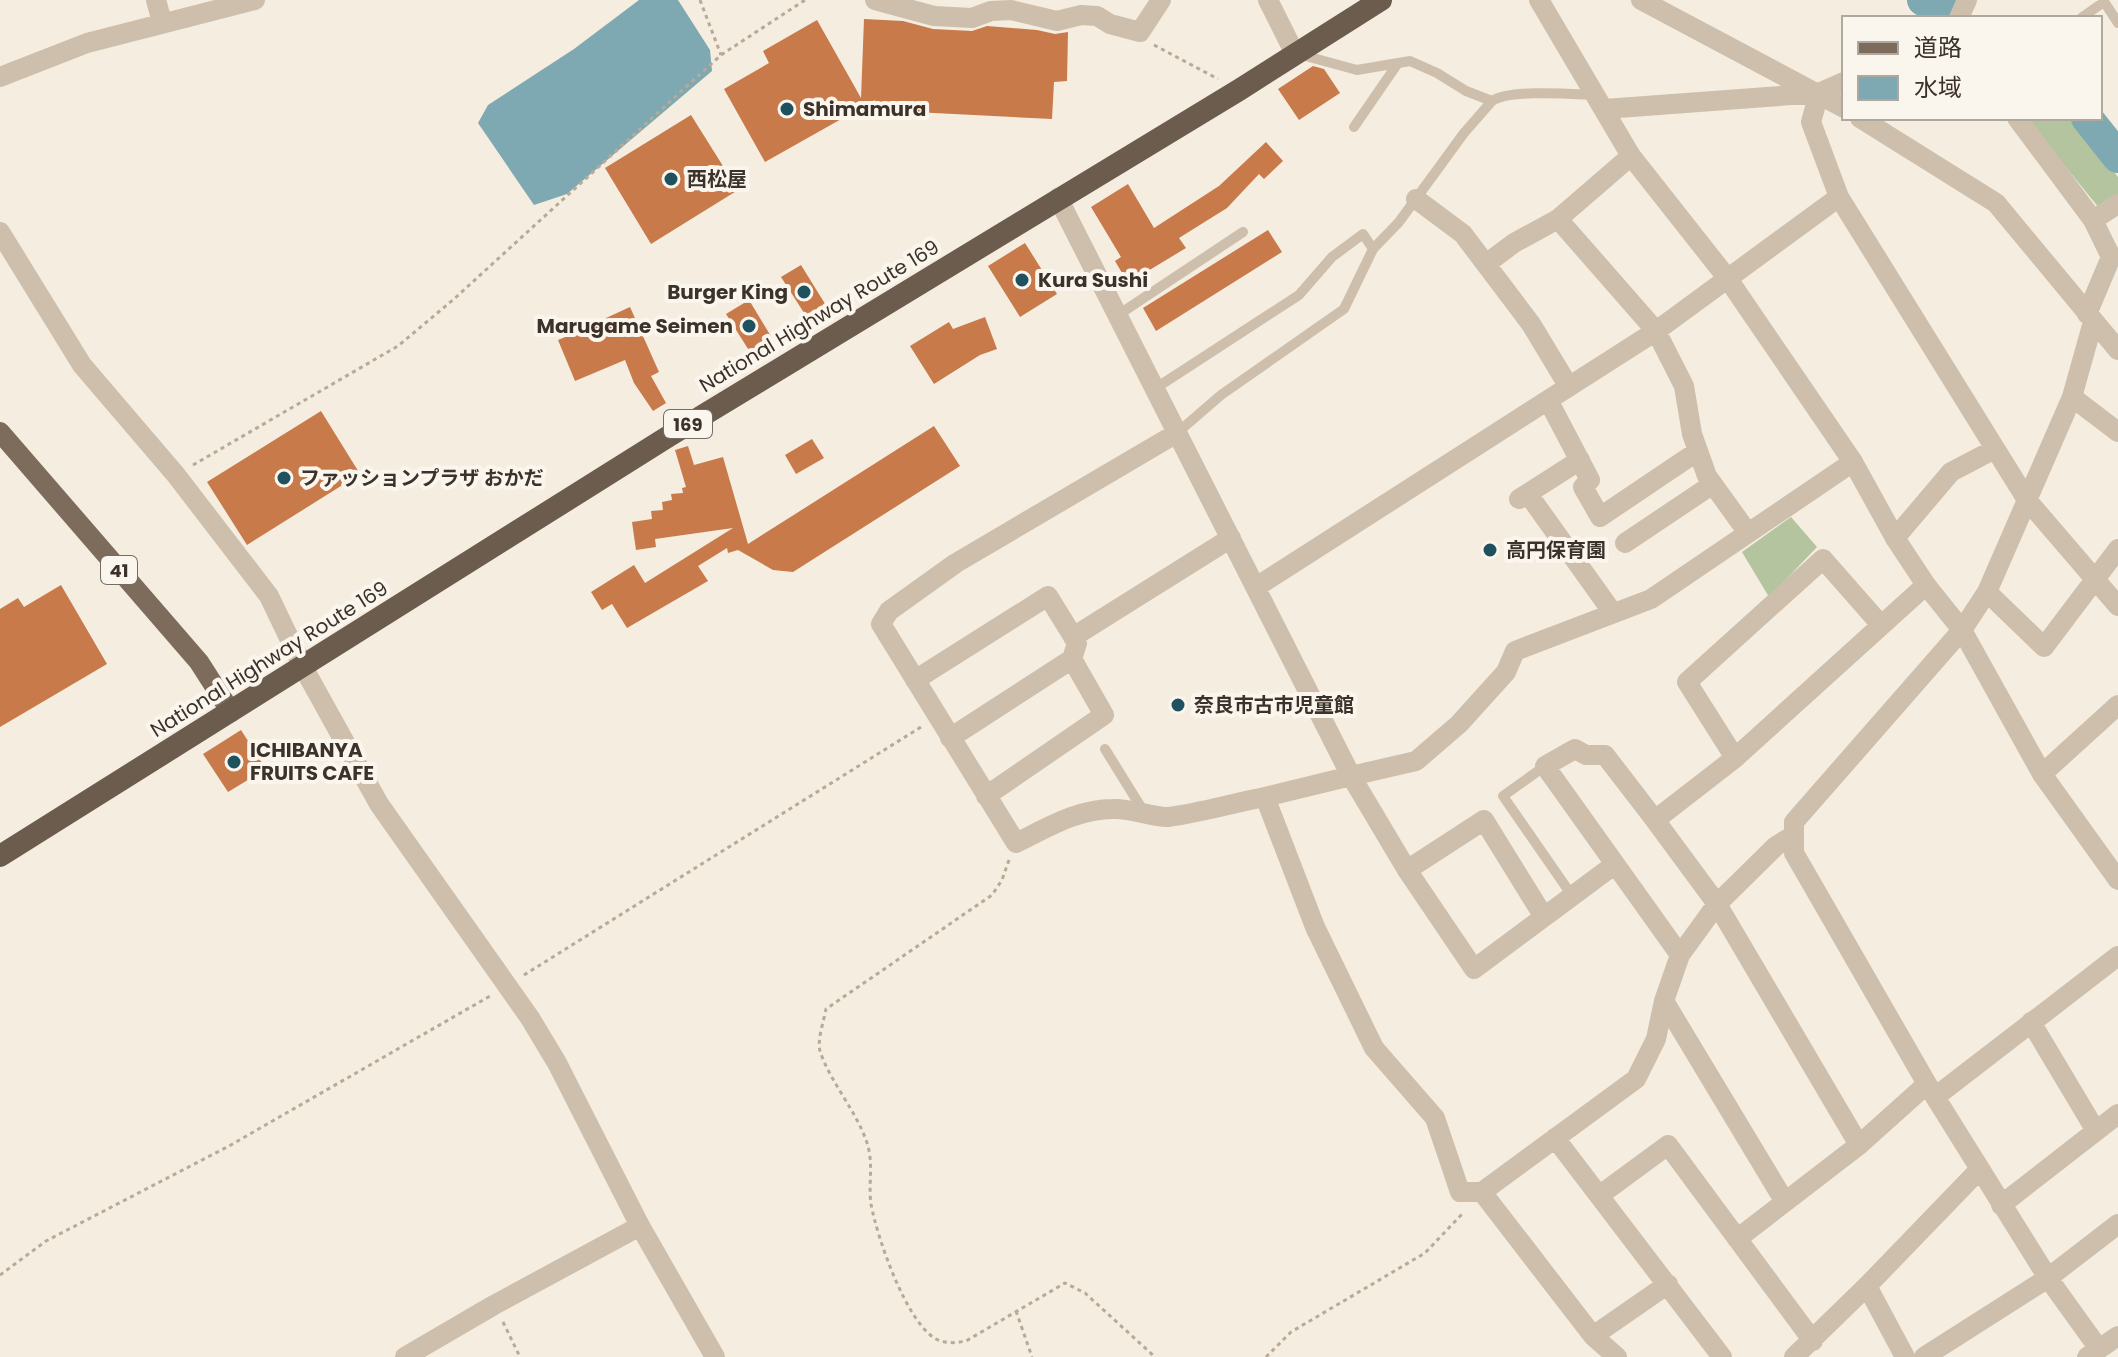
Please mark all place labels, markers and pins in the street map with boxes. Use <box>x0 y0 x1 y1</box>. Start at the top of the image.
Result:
place label: Shimamura <box>803 95 926 123</box>
marker: Shimamura <box>778 100 796 118</box>
place label: 西松屋 <box>687 165 747 193</box>
marker: 西松屋 <box>662 170 680 188</box>
place label: Kura Sushi <box>1038 266 1148 294</box>
marker: Kura Sushi <box>1013 271 1031 289</box>
place label: Burger King <box>667 278 788 306</box>
marker: Burger King <box>795 283 813 301</box>
place label: Marugame Seimen <box>537 312 733 340</box>
marker: Marugame Seimen <box>740 317 758 335</box>
place label: ファッションプラザ おかだ <box>300 464 544 492</box>
marker: ファッションプラザ おかだ <box>275 469 293 487</box>
place label: 高円保育園 <box>1506 536 1606 564</box>
marker: 高円保育園 <box>1481 541 1499 559</box>
place label: 奈良市古市児童館 <box>1194 691 1354 719</box>
marker: 奈良市古市児童館 <box>1169 696 1187 714</box>
place label: ICHIBANYA FRUITS CAFE <box>250 736 374 787</box>
marker: ICHIBANYA FRUITS CAFE <box>225 753 243 771</box>

